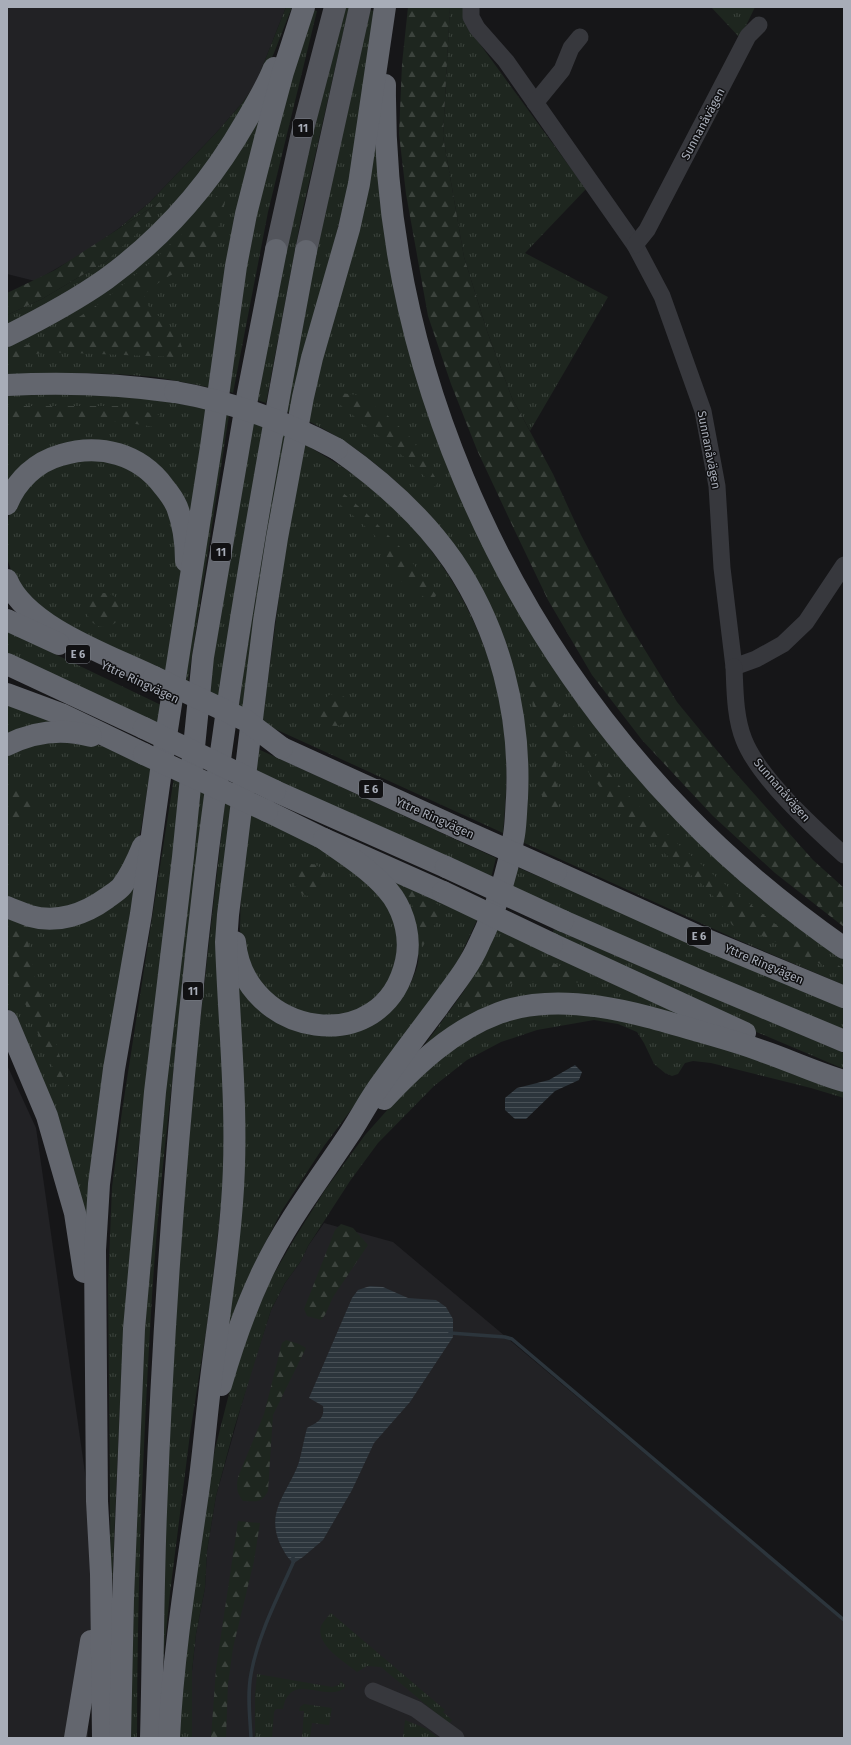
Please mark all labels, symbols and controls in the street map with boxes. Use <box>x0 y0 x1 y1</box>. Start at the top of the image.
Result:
street label: Sunnanåvägen <box>678 86 728 162</box>
road number: 11 <box>293 119 313 137</box>
street label: Sunnanåvägen <box>695 410 723 490</box>
road number: 11 <box>211 543 231 561</box>
road number: E 6 <box>66 645 90 663</box>
street label: Yttre Ringvägen <box>99 658 181 706</box>
street label: Sunnanåvägen <box>751 756 813 824</box>
road number: E 6 <box>359 780 383 798</box>
street label: Yttre Ringvägen <box>393 794 477 842</box>
road number: E 6 <box>687 927 711 945</box>
street label: Yttre Ringvägen <box>722 941 806 987</box>
road number: 11 <box>183 982 203 1000</box>

